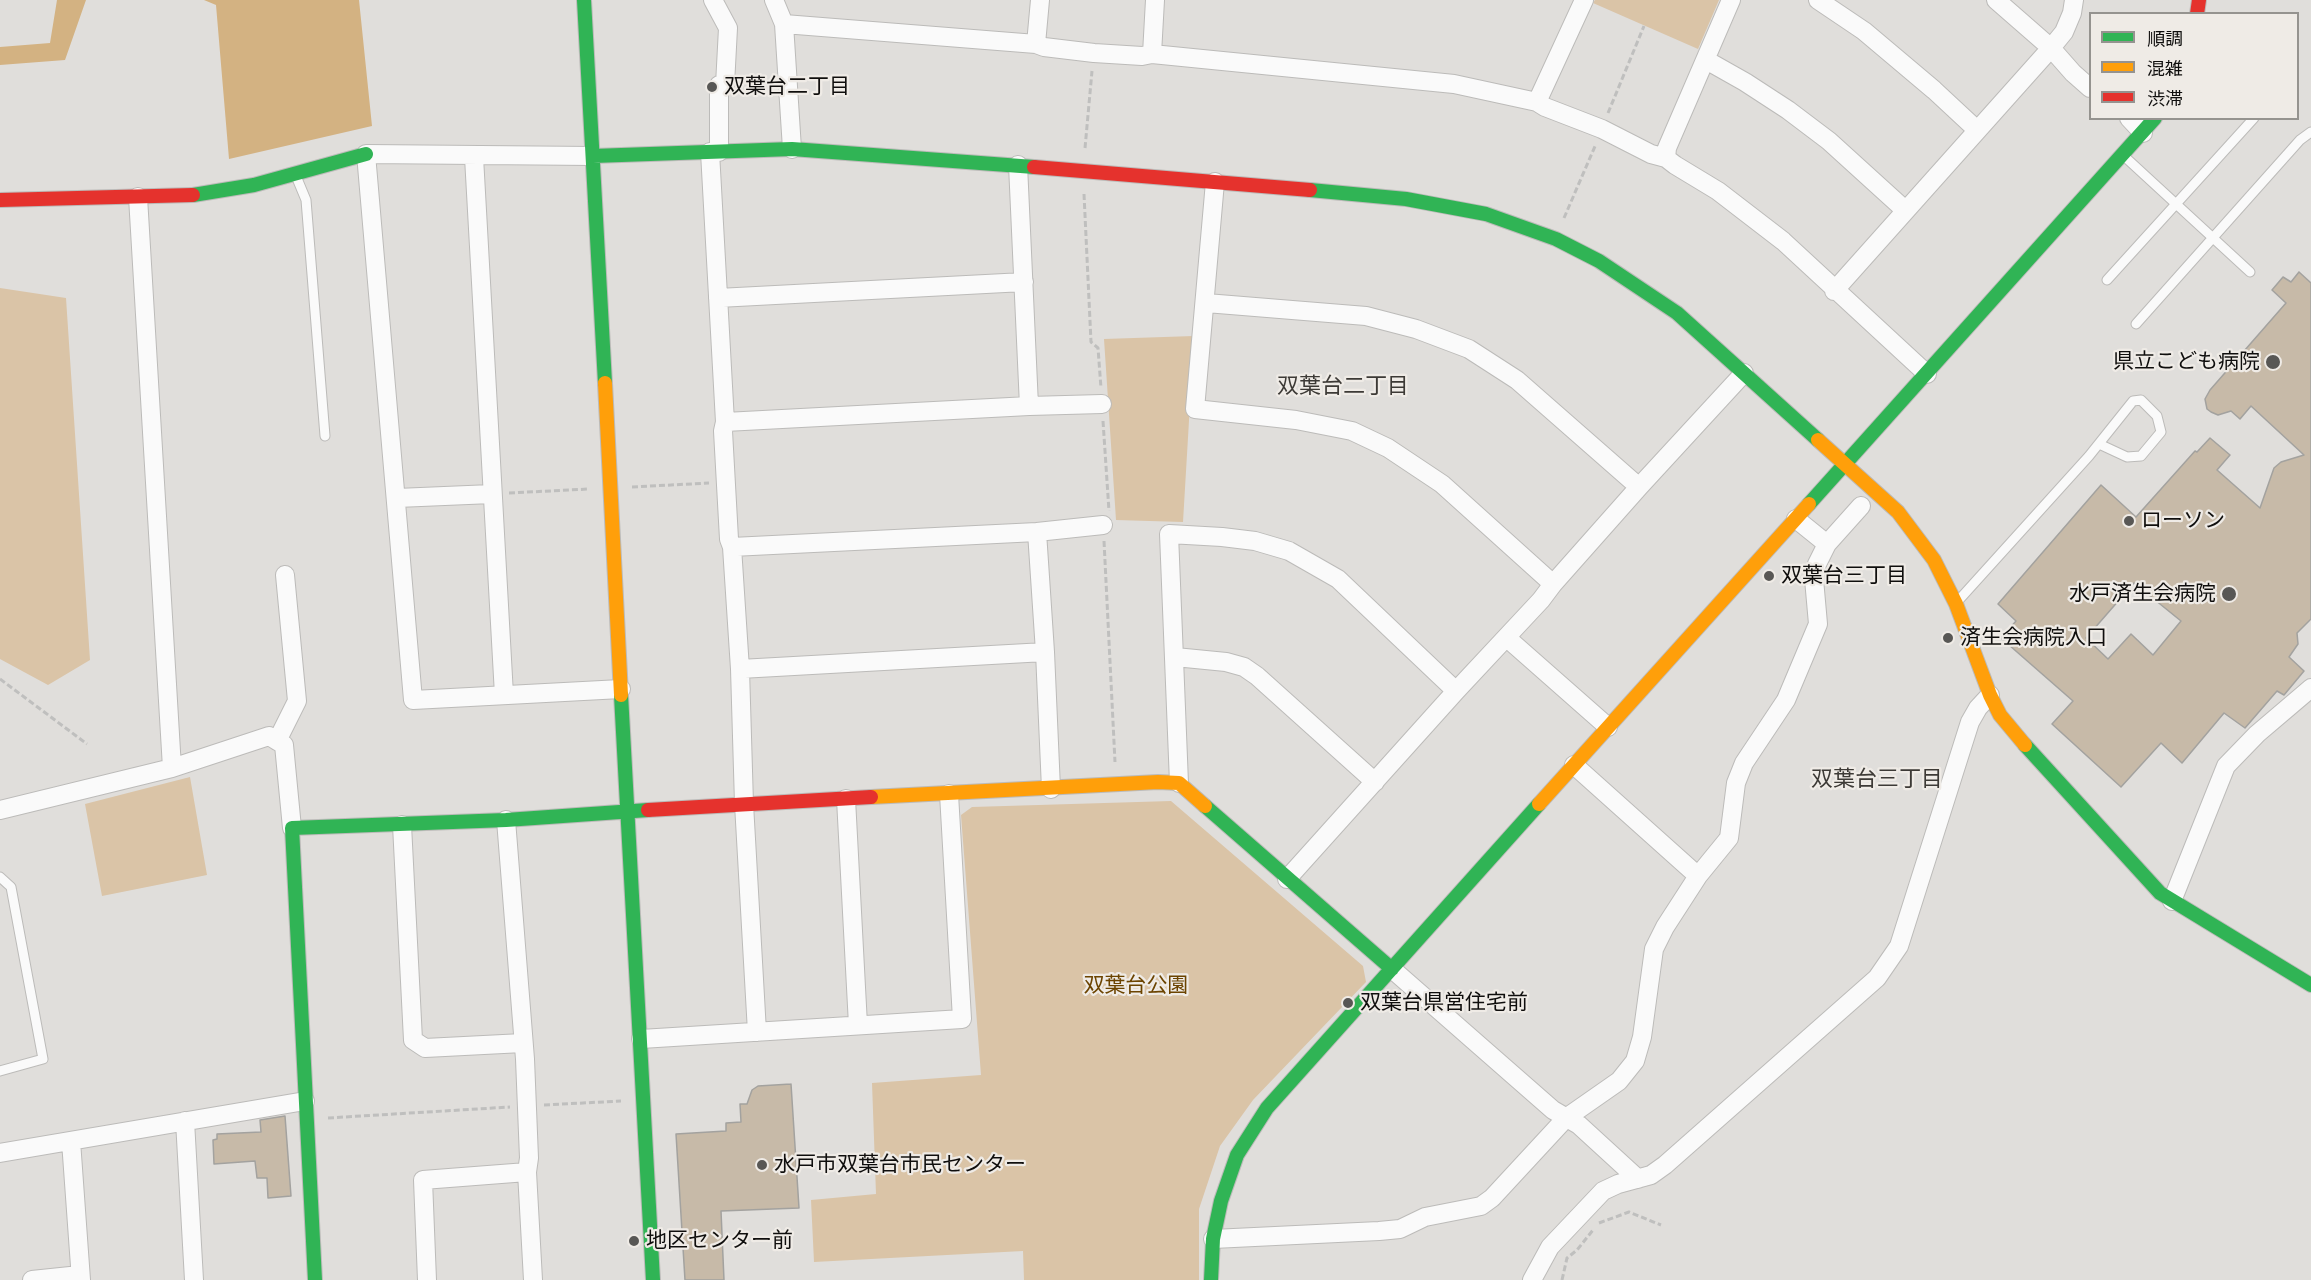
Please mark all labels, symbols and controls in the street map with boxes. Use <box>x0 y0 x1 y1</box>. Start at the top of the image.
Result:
legend <box>2089 12 2299 120</box>
text: 順調 <box>2147 27 2183 50</box>
text: 混雑 <box>2147 57 2183 80</box>
place label: 双葉台二丁目 <box>724 74 850 100</box>
marker: 双葉台二丁目 <box>705 80 719 94</box>
text: 渋滞 <box>2147 87 2183 110</box>
place label: 県立こども病院 <box>2113 349 2260 375</box>
marker: 県立こども病院 <box>2264 353 2282 371</box>
district label: 双葉台二丁目 <box>1277 373 1409 399</box>
place label: ローソン <box>2141 508 2225 534</box>
marker: ローソン <box>2122 514 2136 528</box>
place label: 双葉台三丁目 <box>1781 563 1907 589</box>
marker: 双葉台三丁目 <box>1762 569 1776 583</box>
place label: 水戸済生会病院 <box>2069 581 2216 607</box>
marker: 水戸済生会病院 <box>2220 585 2238 603</box>
place label: 済生会病院入口 <box>1960 625 2107 651</box>
marker: 済生会病院入口 <box>1941 631 1955 645</box>
district label: 双葉台三丁目 <box>1811 766 1943 792</box>
park label: 双葉台公園 <box>1084 973 1188 999</box>
place label: 双葉台県営住宅前 <box>1360 990 1528 1016</box>
marker: 双葉台県営住宅前 <box>1341 996 1355 1010</box>
place label: 水戸市双葉台市民センター <box>774 1152 1026 1178</box>
marker: 水戸市双葉台市民センター <box>755 1158 769 1172</box>
place label: 地区センター前 <box>646 1228 793 1254</box>
marker: 地区センター前 <box>627 1234 641 1248</box>

